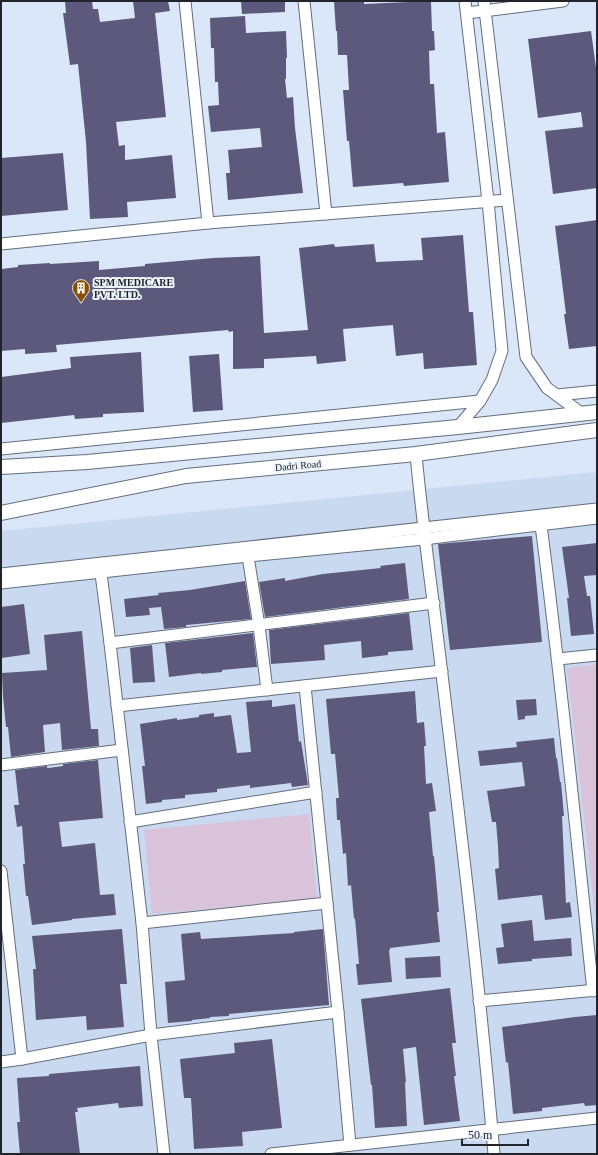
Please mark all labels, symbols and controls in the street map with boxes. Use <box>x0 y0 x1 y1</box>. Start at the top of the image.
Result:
place label: SPM MEDICARE PVT. LTD. <box>94 277 173 300</box>
building icon: SPM MEDICARE PVT. LTD. <box>71 278 91 303</box>
street label: Dadri Road <box>274 458 322 473</box>
scale bar <box>462 1121 528 1147</box>
text: 50 m <box>468 1128 493 1142</box>

